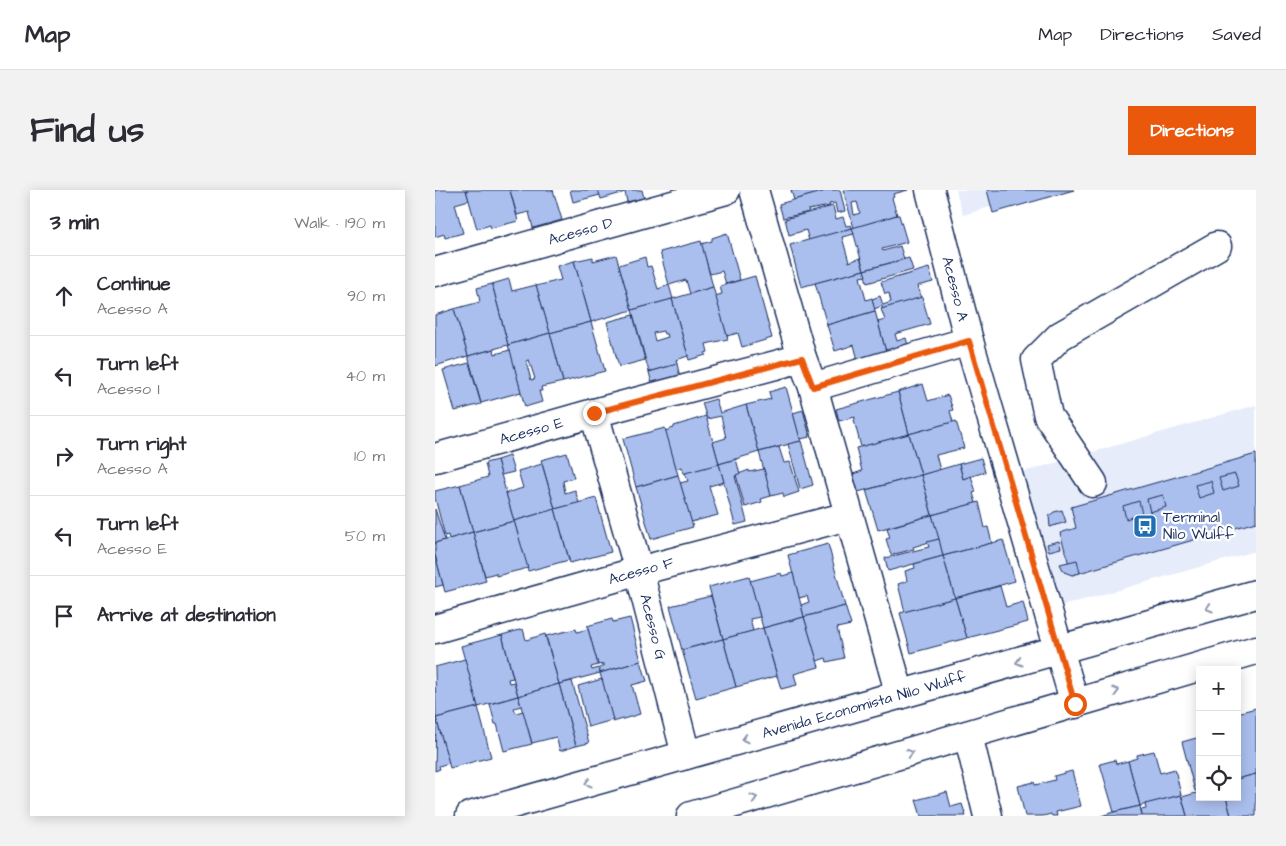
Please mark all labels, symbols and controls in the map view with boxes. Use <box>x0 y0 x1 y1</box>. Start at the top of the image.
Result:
text: Map <box>25 18 70 52</box>
text: Map <box>1038 22 1072 47</box>
text: Directions <box>1100 22 1184 47</box>
text: Saved <box>1212 22 1261 47</box>
text: Find us <box>30 106 144 155</box>
button: Directions <box>1128 106 1256 155</box>
text: 3 min <box>50 208 99 237</box>
text: Walk · 190 m <box>294 212 385 234</box>
street label: Acesso D <box>545 212 615 250</box>
street label: Acesso A <box>937 254 974 324</box>
text: Continue <box>97 271 171 298</box>
icon: ahead <box>50 282 78 310</box>
text: 90 m <box>347 285 385 307</box>
text: Acesso A <box>97 298 168 320</box>
text: Turn left <box>97 351 178 378</box>
icon: left <box>50 362 78 390</box>
text: 40 m <box>345 365 385 387</box>
text: Acesso I <box>97 378 160 400</box>
route end <box>583 402 606 425</box>
street label: Acesso E <box>497 412 566 450</box>
text: Turn right <box>97 431 186 458</box>
icon: right <box>50 442 78 470</box>
text: 10 m <box>354 445 385 467</box>
text: Acesso A <box>97 458 168 480</box>
place label: Terminal Nilo Wulff <box>1163 507 1233 545</box>
text: Turn left <box>97 511 178 538</box>
bus stop icon: Terminal Nilo Wulff <box>1132 513 1158 539</box>
icon: left <box>50 522 78 550</box>
text: 50 m <box>345 525 385 547</box>
text: Acesso E <box>97 538 167 560</box>
street label: Acesso F <box>606 552 677 590</box>
street label: Acesso G <box>635 592 672 663</box>
icon: arrive <box>50 602 78 630</box>
text: Arrive at destination <box>97 602 276 629</box>
one-way arrow <box>1206 602 1214 612</box>
one-way arrow <box>1016 656 1024 666</box>
street label: Avenida Economista Nilo Wulff <box>759 666 968 744</box>
map controls <box>1196 666 1241 801</box>
button: + <box>1196 666 1241 711</box>
one-way arrow <box>1112 687 1120 697</box>
route start <box>1064 693 1087 716</box>
button: − <box>1196 711 1241 756</box>
one-way arrow <box>741 733 749 743</box>
one-way arrow <box>906 748 914 758</box>
button: locate <box>1196 756 1241 801</box>
one-way arrow <box>585 777 593 787</box>
one-way arrow <box>750 793 758 803</box>

